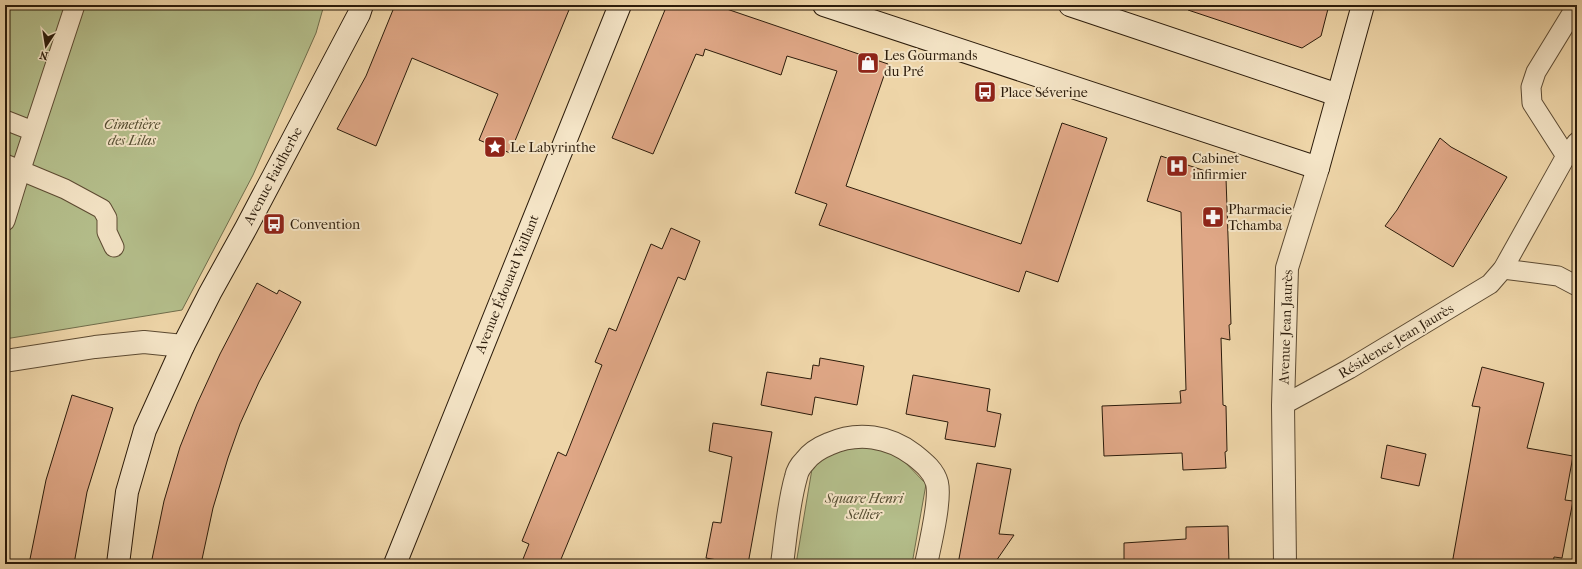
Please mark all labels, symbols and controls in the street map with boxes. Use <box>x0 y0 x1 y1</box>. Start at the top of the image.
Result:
north arrow <box>26 26 66 66</box>
place label: Les Gourmands du Pré <box>884 47 977 80</box>
text: N <box>38 48 49 63</box>
shop icon: Les Gourmands du Pré <box>855 50 881 76</box>
bus stop icon: Place Séverine <box>972 79 998 105</box>
place label: Place Séverine <box>1000 84 1088 101</box>
park label: Cimetière des Lilas <box>104 116 160 149</box>
street label: Avenue Faidherbe <box>240 124 306 229</box>
place icon: Le Labyrinthe <box>482 134 508 160</box>
place label: Le Labyrinthe <box>510 139 596 156</box>
place label: Cabinet infirmier <box>1192 150 1247 183</box>
hospital icon: Cabinet infirmier <box>1164 153 1190 179</box>
place label: Pharmacie Tchamba <box>1228 201 1292 234</box>
pharmacy icon: Pharmacie Tchamba <box>1200 204 1226 230</box>
bus stop icon: Convention <box>261 211 287 237</box>
street label: Avenue Édouard Vaillant <box>470 212 543 357</box>
place label: Convention <box>290 216 360 233</box>
street label: Avenue Jean Jaurès <box>1275 269 1297 386</box>
street label: Résidence Jean Jaurès <box>1335 300 1457 382</box>
park label: Square Henri Sellier <box>824 490 904 523</box>

